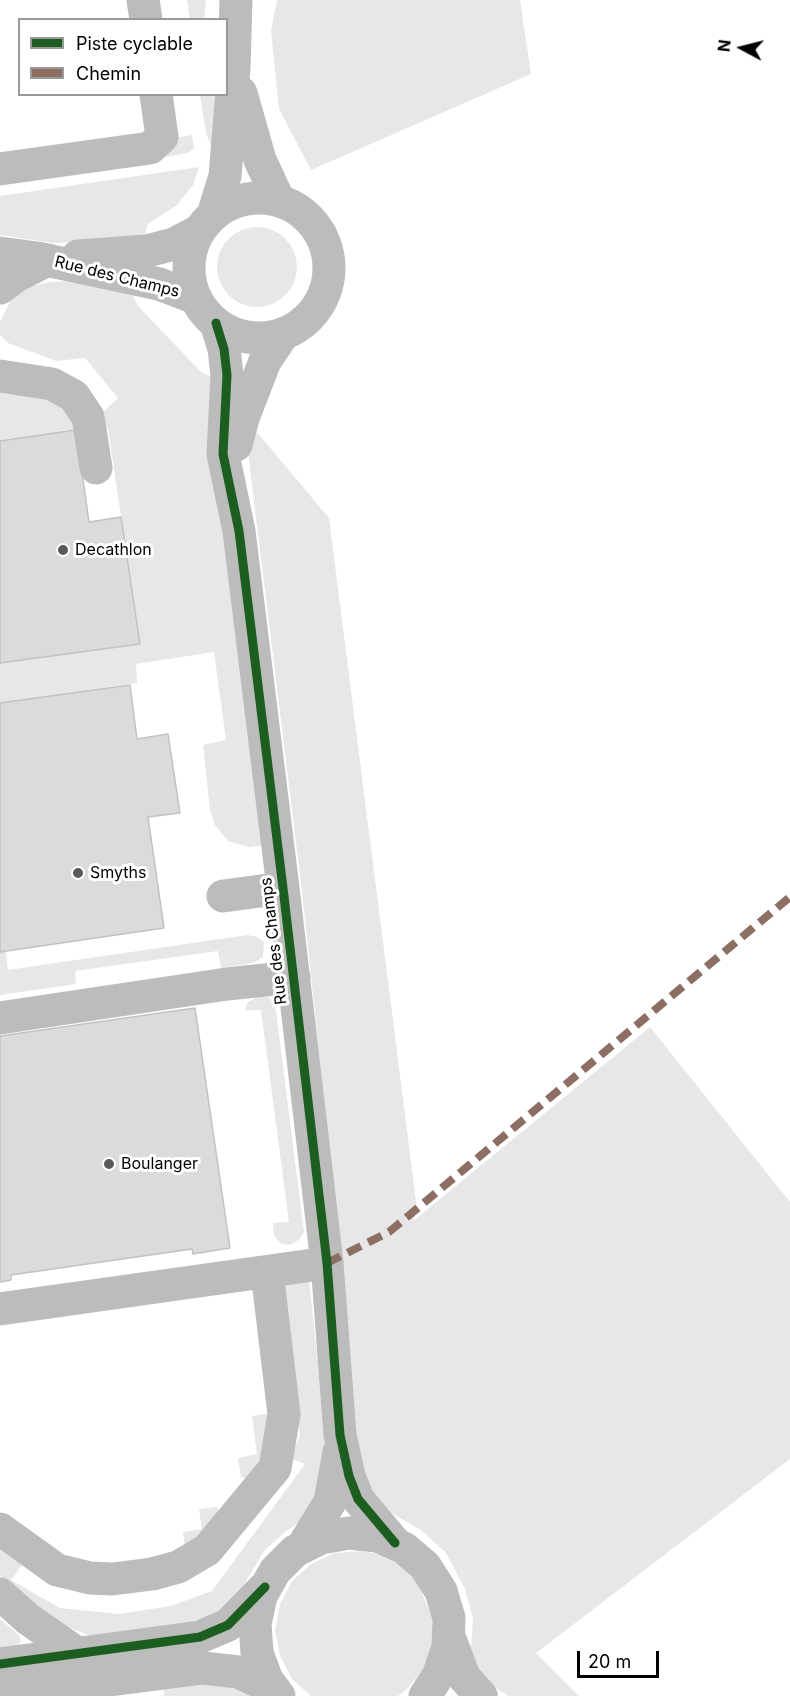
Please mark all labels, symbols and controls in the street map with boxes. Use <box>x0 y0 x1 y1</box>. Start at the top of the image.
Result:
legend <box>18 18 228 96</box>
north arrow <box>712 18 772 78</box>
text: Piste cyclable <box>76 33 193 54</box>
text: N <box>713 39 735 53</box>
text: Chemin <box>76 63 141 84</box>
street label: Rue des Champs <box>53 252 181 302</box>
place label: Decathlon <box>75 540 152 560</box>
marker: Decathlon <box>56 543 70 557</box>
place label: Smyths <box>90 863 146 883</box>
marker: Smyths <box>71 866 85 880</box>
street label: Rue des Champs <box>257 876 291 1006</box>
place label: Boulanger <box>121 1154 198 1174</box>
marker: Boulanger <box>102 1157 116 1171</box>
scale bar <box>580 1639 662 1677</box>
text: 20 m <box>588 1651 631 1672</box>

